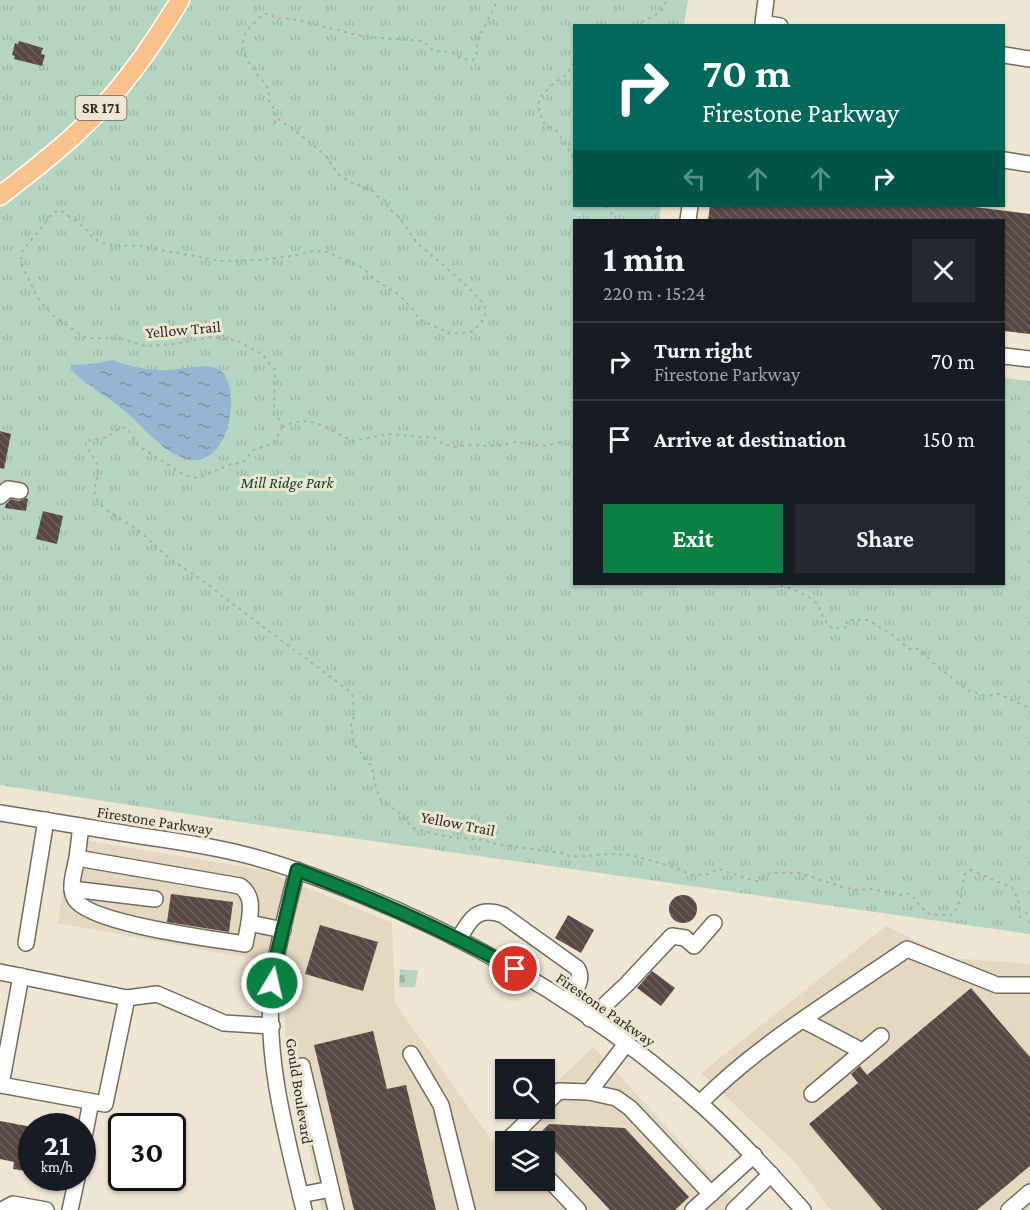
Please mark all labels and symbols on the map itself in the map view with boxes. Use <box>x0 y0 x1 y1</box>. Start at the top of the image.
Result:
road number: SR 171 <box>76 96 126 120</box>
street label: Yellow Trail <box>145 318 221 341</box>
park label: Mill Ridge Park <box>240 474 334 492</box>
street label: Firestone Parkway <box>96 803 215 839</box>
street label: Yellow Trail <box>419 808 497 839</box>
pin <box>489 943 540 994</box>
position arrow <box>240 951 304 1015</box>
street label: Firestone Parkway <box>552 969 659 1051</box>
street label: Gould Boulevard <box>283 1037 316 1146</box>
speed limit sign: 30 <box>108 1113 186 1191</box>

